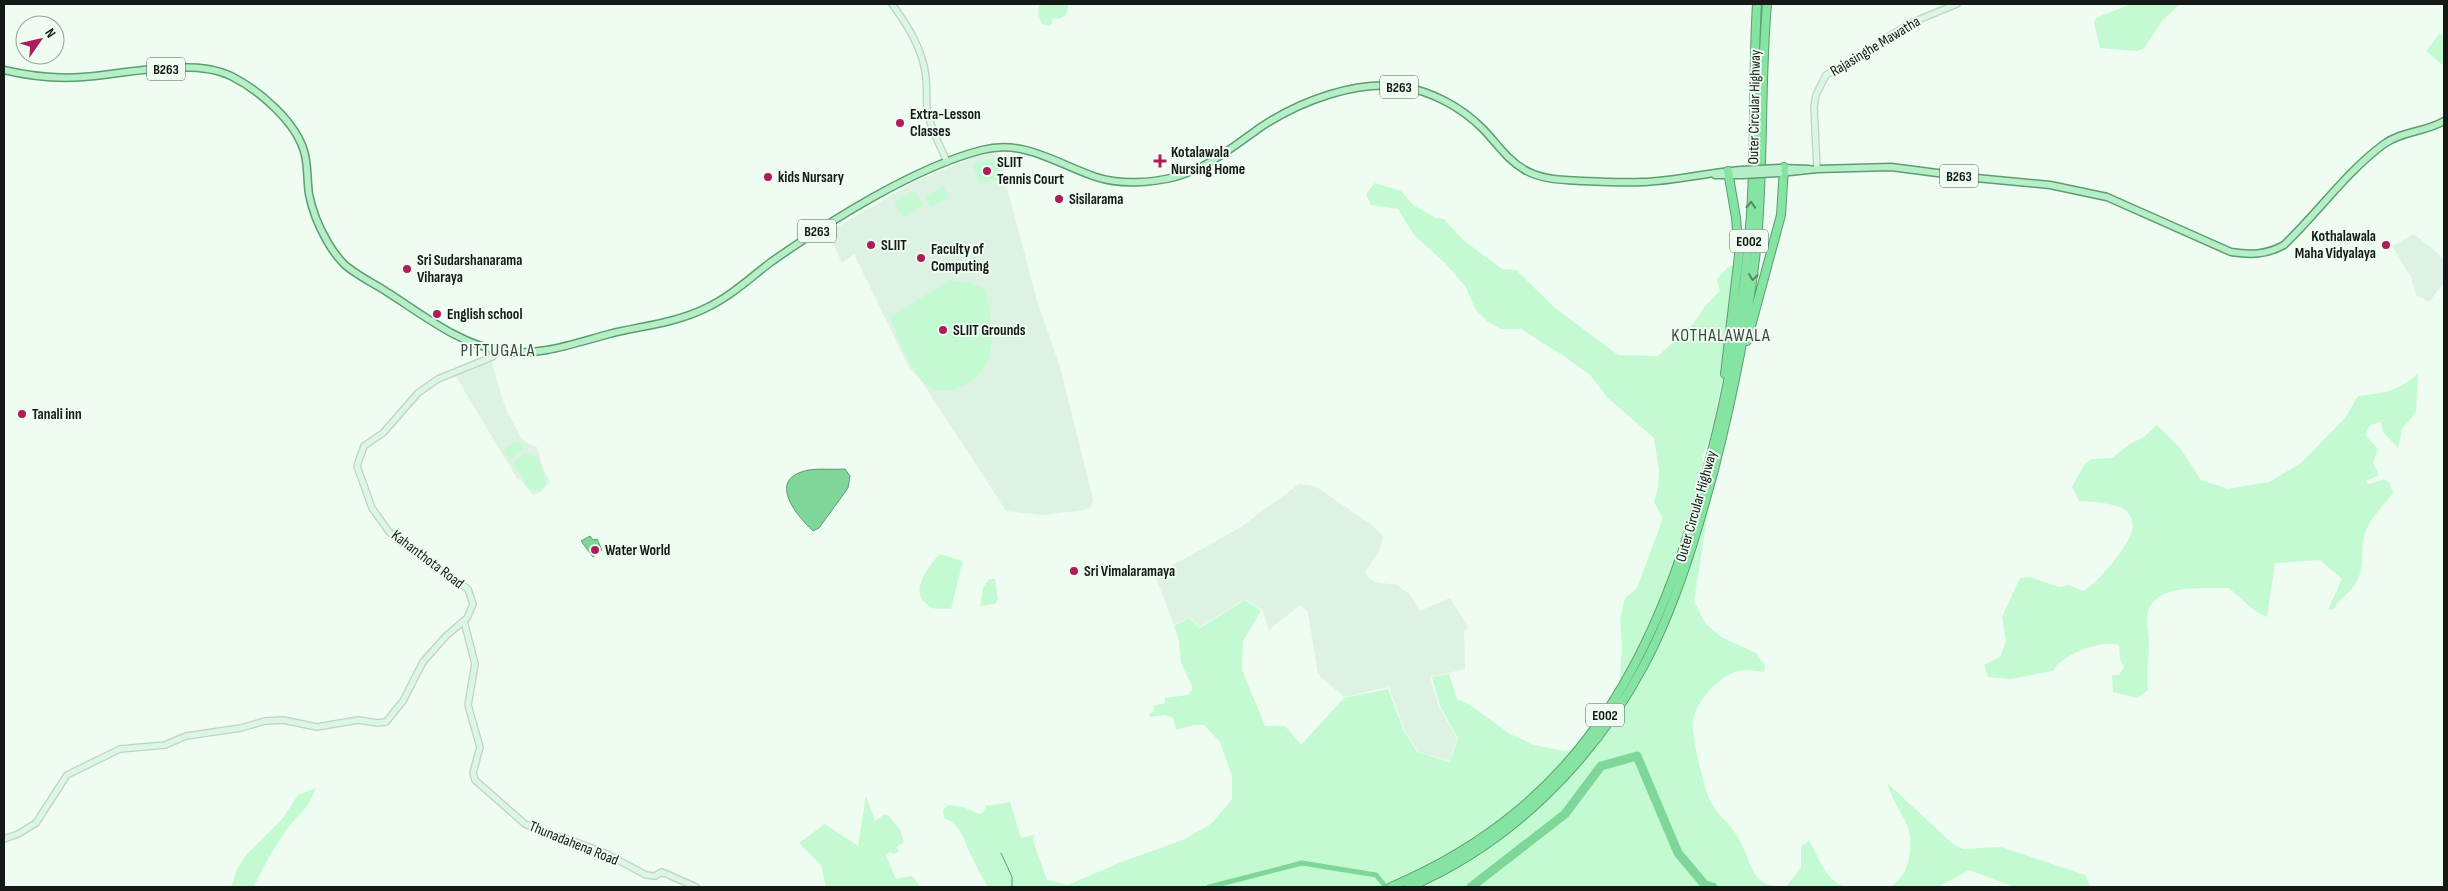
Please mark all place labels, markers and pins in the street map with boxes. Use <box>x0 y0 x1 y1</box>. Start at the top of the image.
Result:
place label: Extra-Lesson Classes <box>910 105 981 141</box>
marker: Extra-Lesson Classes <box>894 117 906 129</box>
place label: Kotalawala Nursing Home <box>1171 143 1245 179</box>
place label: SLIIT Tennis Court <box>997 153 1064 189</box>
marker: Kotalawala Nursing Home <box>1153 154 1167 168</box>
marker: SLIIT Tennis Court <box>981 165 993 177</box>
place label: kids Nursary <box>778 168 845 187</box>
marker: kids Nursary <box>762 171 774 183</box>
place label: Sisilarama <box>1069 190 1123 209</box>
marker: Sisilarama <box>1053 193 1065 205</box>
place label: Kothalawala Maha Vidyalaya <box>2295 227 2376 263</box>
place label: SLIIT <box>881 236 907 255</box>
marker: SLIIT <box>865 239 877 251</box>
marker: Kothalawala Maha Vidyalaya <box>2380 239 2392 251</box>
place label: Faculty of Computing <box>931 240 990 276</box>
place label: Sri Sudarshanarama Viharaya <box>417 251 522 287</box>
marker: Faculty of Computing <box>915 252 927 264</box>
marker: Sri Sudarshanarama Viharaya <box>401 263 413 275</box>
place label: English school <box>447 305 522 324</box>
marker: English school <box>431 308 443 320</box>
place label: SLIIT Grounds <box>953 321 1026 340</box>
marker: SLIIT Grounds <box>937 324 949 336</box>
place label: Tanali inn <box>32 405 82 424</box>
marker: Tanali inn <box>16 408 28 420</box>
place label: Water World <box>605 541 670 560</box>
marker: Water World <box>589 544 601 556</box>
place label: Sri Vimalaramaya <box>1084 562 1175 581</box>
marker: Sri Vimalaramaya <box>1068 565 1080 577</box>

